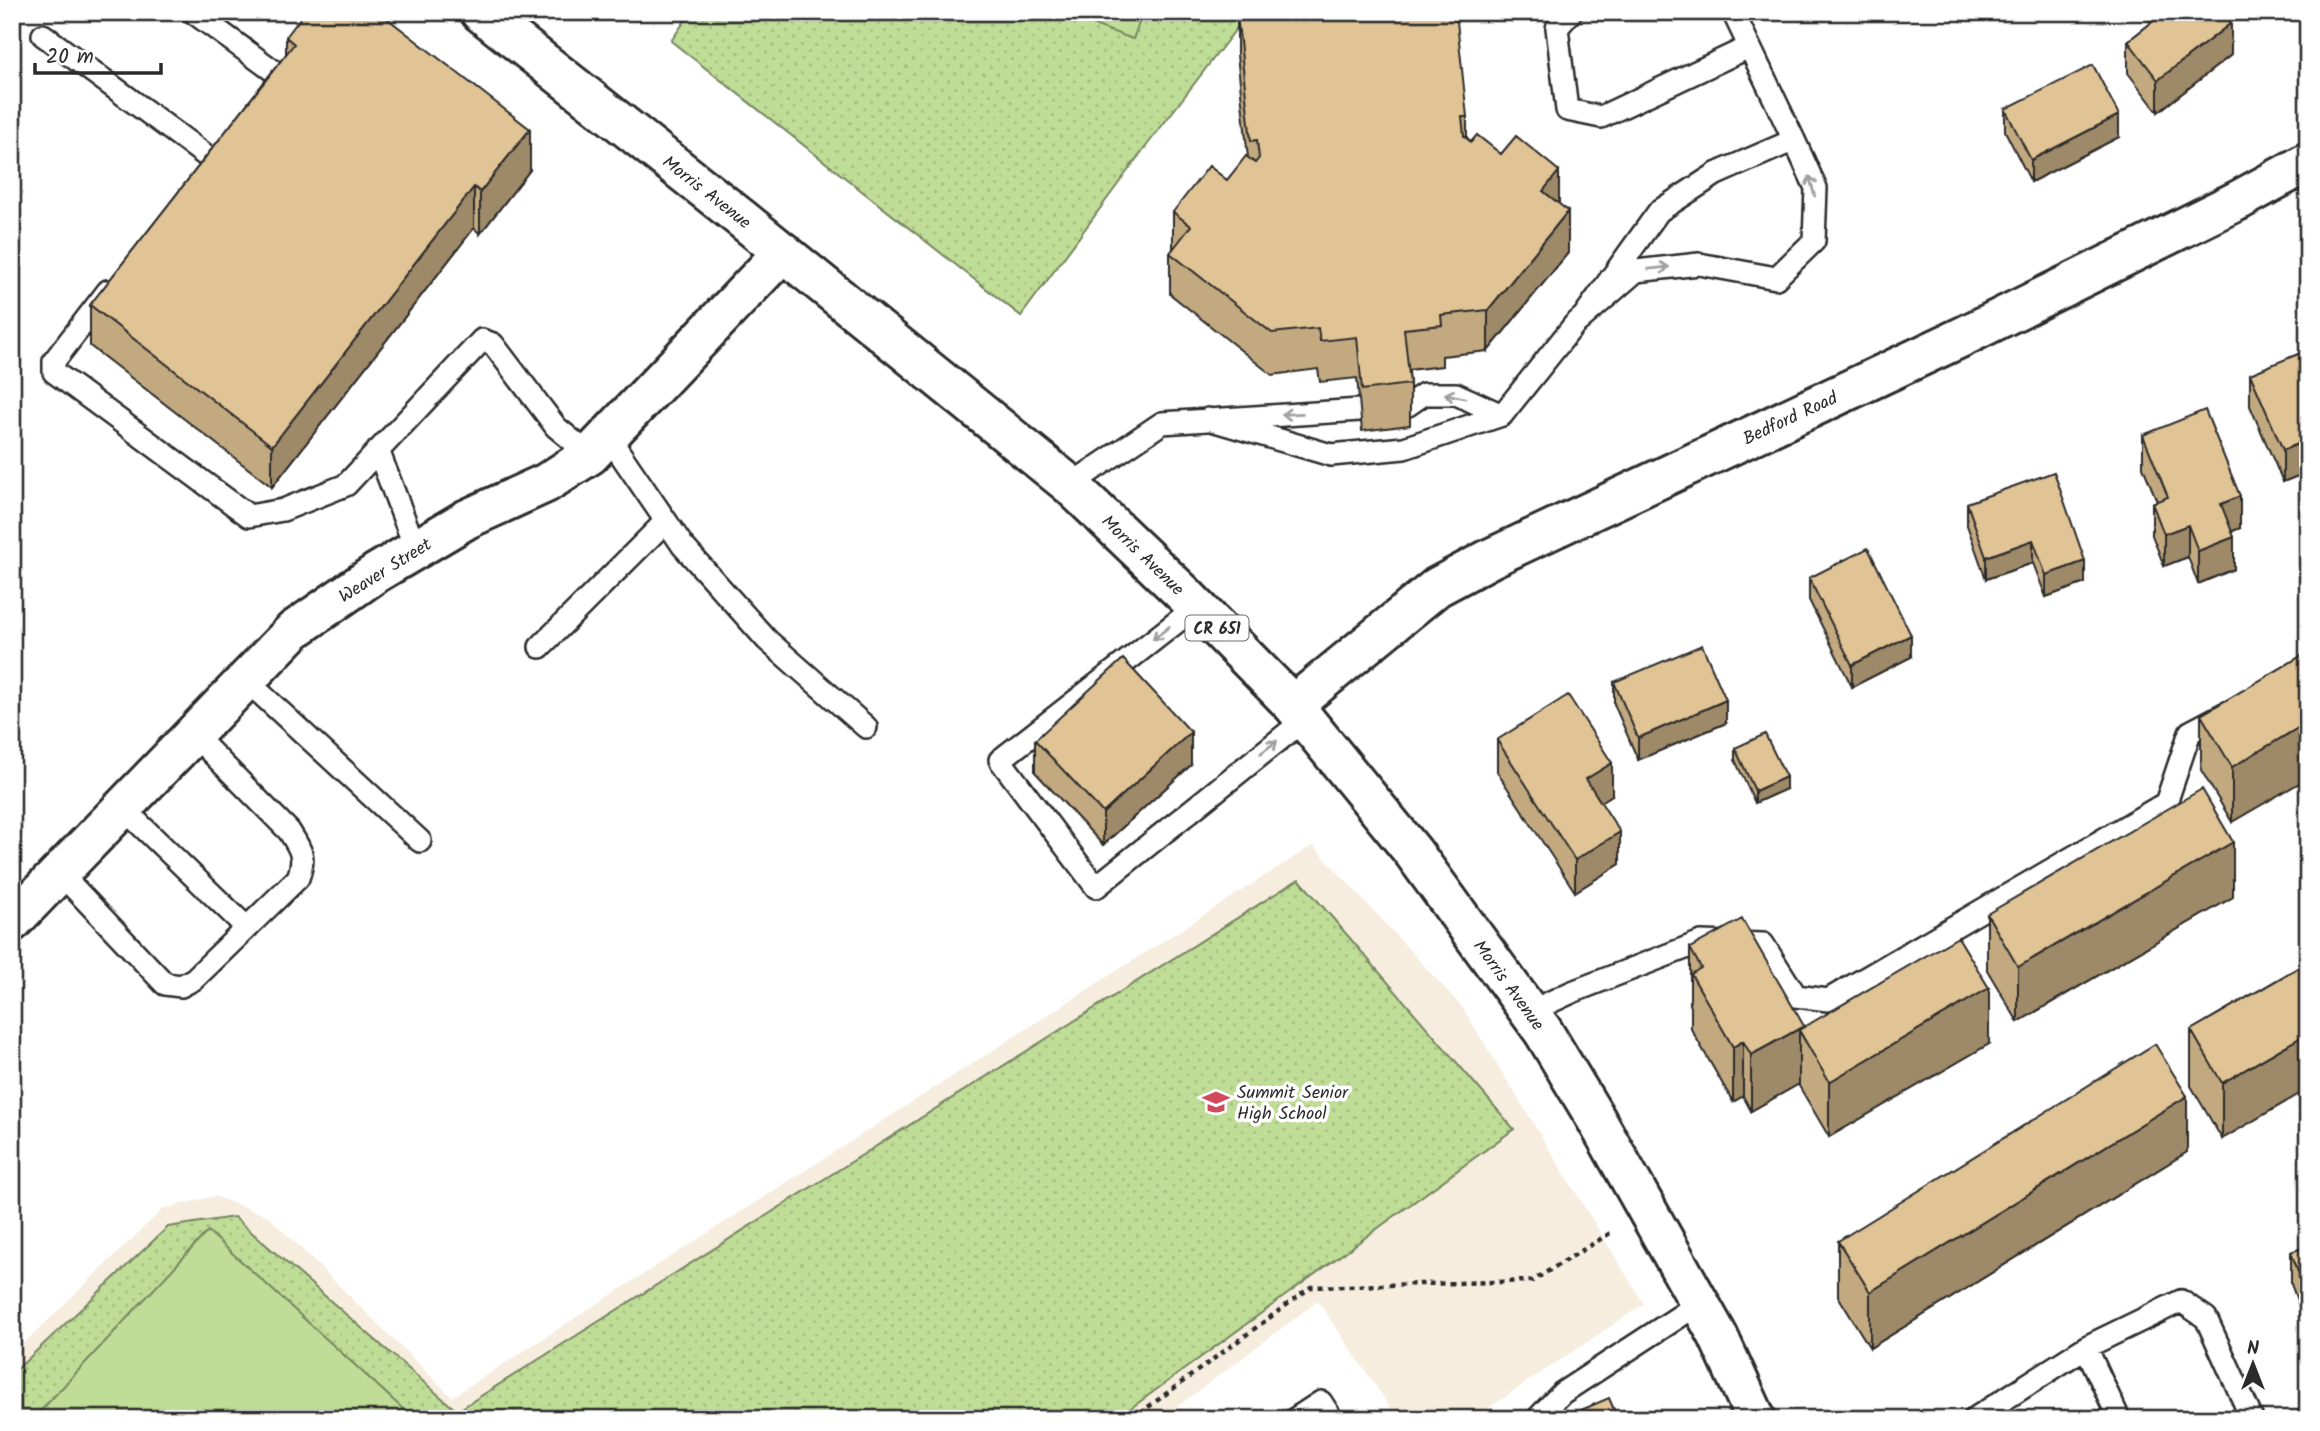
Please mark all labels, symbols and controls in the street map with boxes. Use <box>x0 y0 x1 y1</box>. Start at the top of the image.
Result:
scale bar <box>35 32 161 76</box>
text: 20 m <box>46 41 94 74</box>
street label: Morris Avenue <box>655 149 757 237</box>
one-way arrow <box>1805 175 1818 197</box>
one-way arrow <box>1647 261 1670 274</box>
street label: Bedford Road <box>1738 384 1844 454</box>
one-way arrow <box>1445 389 1467 402</box>
one-way arrow <box>1281 408 1304 421</box>
street label: Morris Avenue <box>1094 509 1190 603</box>
street label: Weaver Street <box>334 531 439 611</box>
road number: CR 651 <box>1186 615 1248 640</box>
one-way arrow <box>1152 625 1171 640</box>
one-way arrow <box>1259 739 1277 754</box>
street label: Morris Avenue <box>1465 934 1551 1037</box>
place label: Summit Senior High School <box>1237 1079 1349 1129</box>
school or university icon: Summit Senior High School <box>1201 1087 1231 1117</box>
north arrow <box>2218 1330 2288 1400</box>
text: N <box>2247 1334 2259 1364</box>

